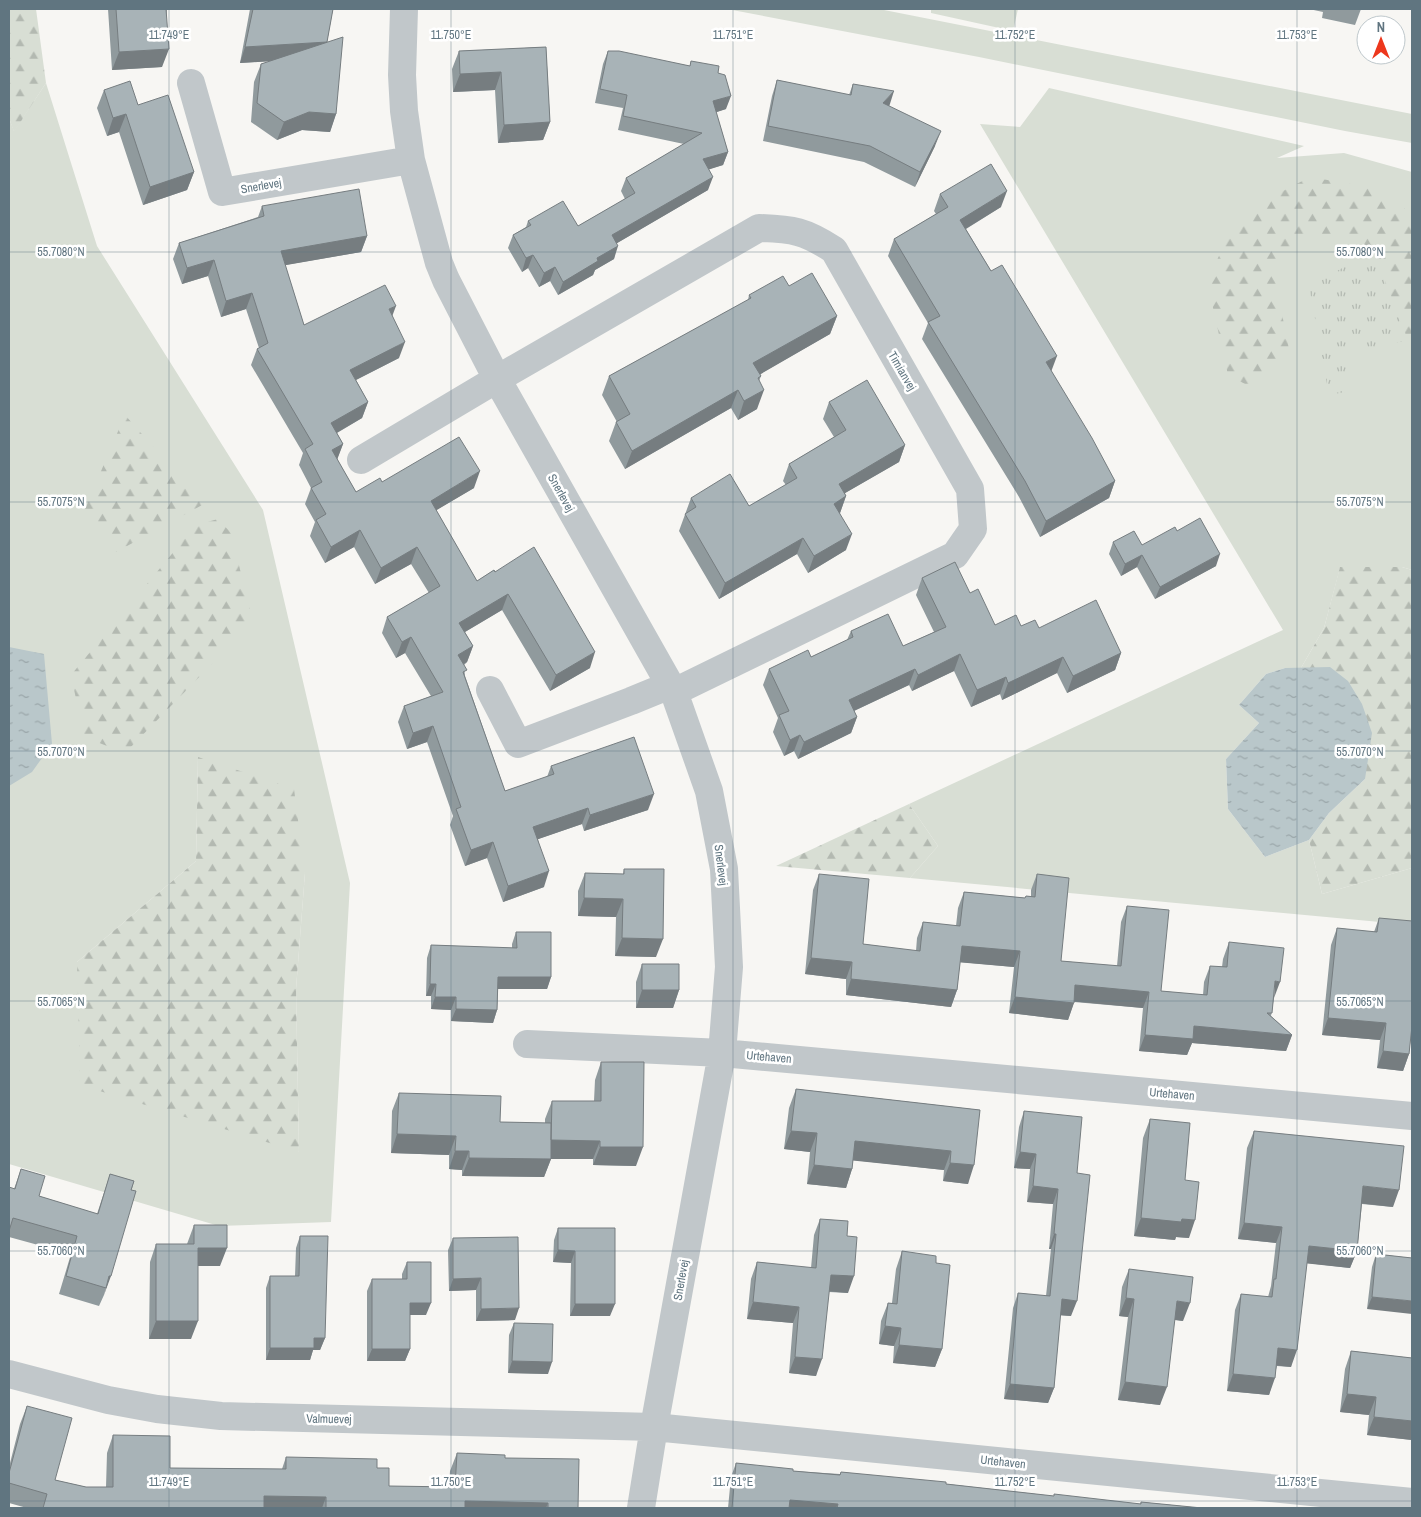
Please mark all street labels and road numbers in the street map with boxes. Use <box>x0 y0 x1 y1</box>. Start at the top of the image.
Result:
street label: Snerlevej <box>239 175 283 197</box>
street label: Timianvej <box>884 348 920 394</box>
street label: Snerlevej <box>544 471 578 515</box>
street label: Snerlevej <box>711 844 731 886</box>
street label: Urtehaven <box>746 1047 792 1067</box>
street label: Urtehaven <box>1149 1084 1195 1104</box>
street label: Snerlevej <box>670 1258 692 1302</box>
street label: Valmuevej <box>306 1411 352 1427</box>
street label: Urtehaven <box>980 1452 1026 1472</box>

